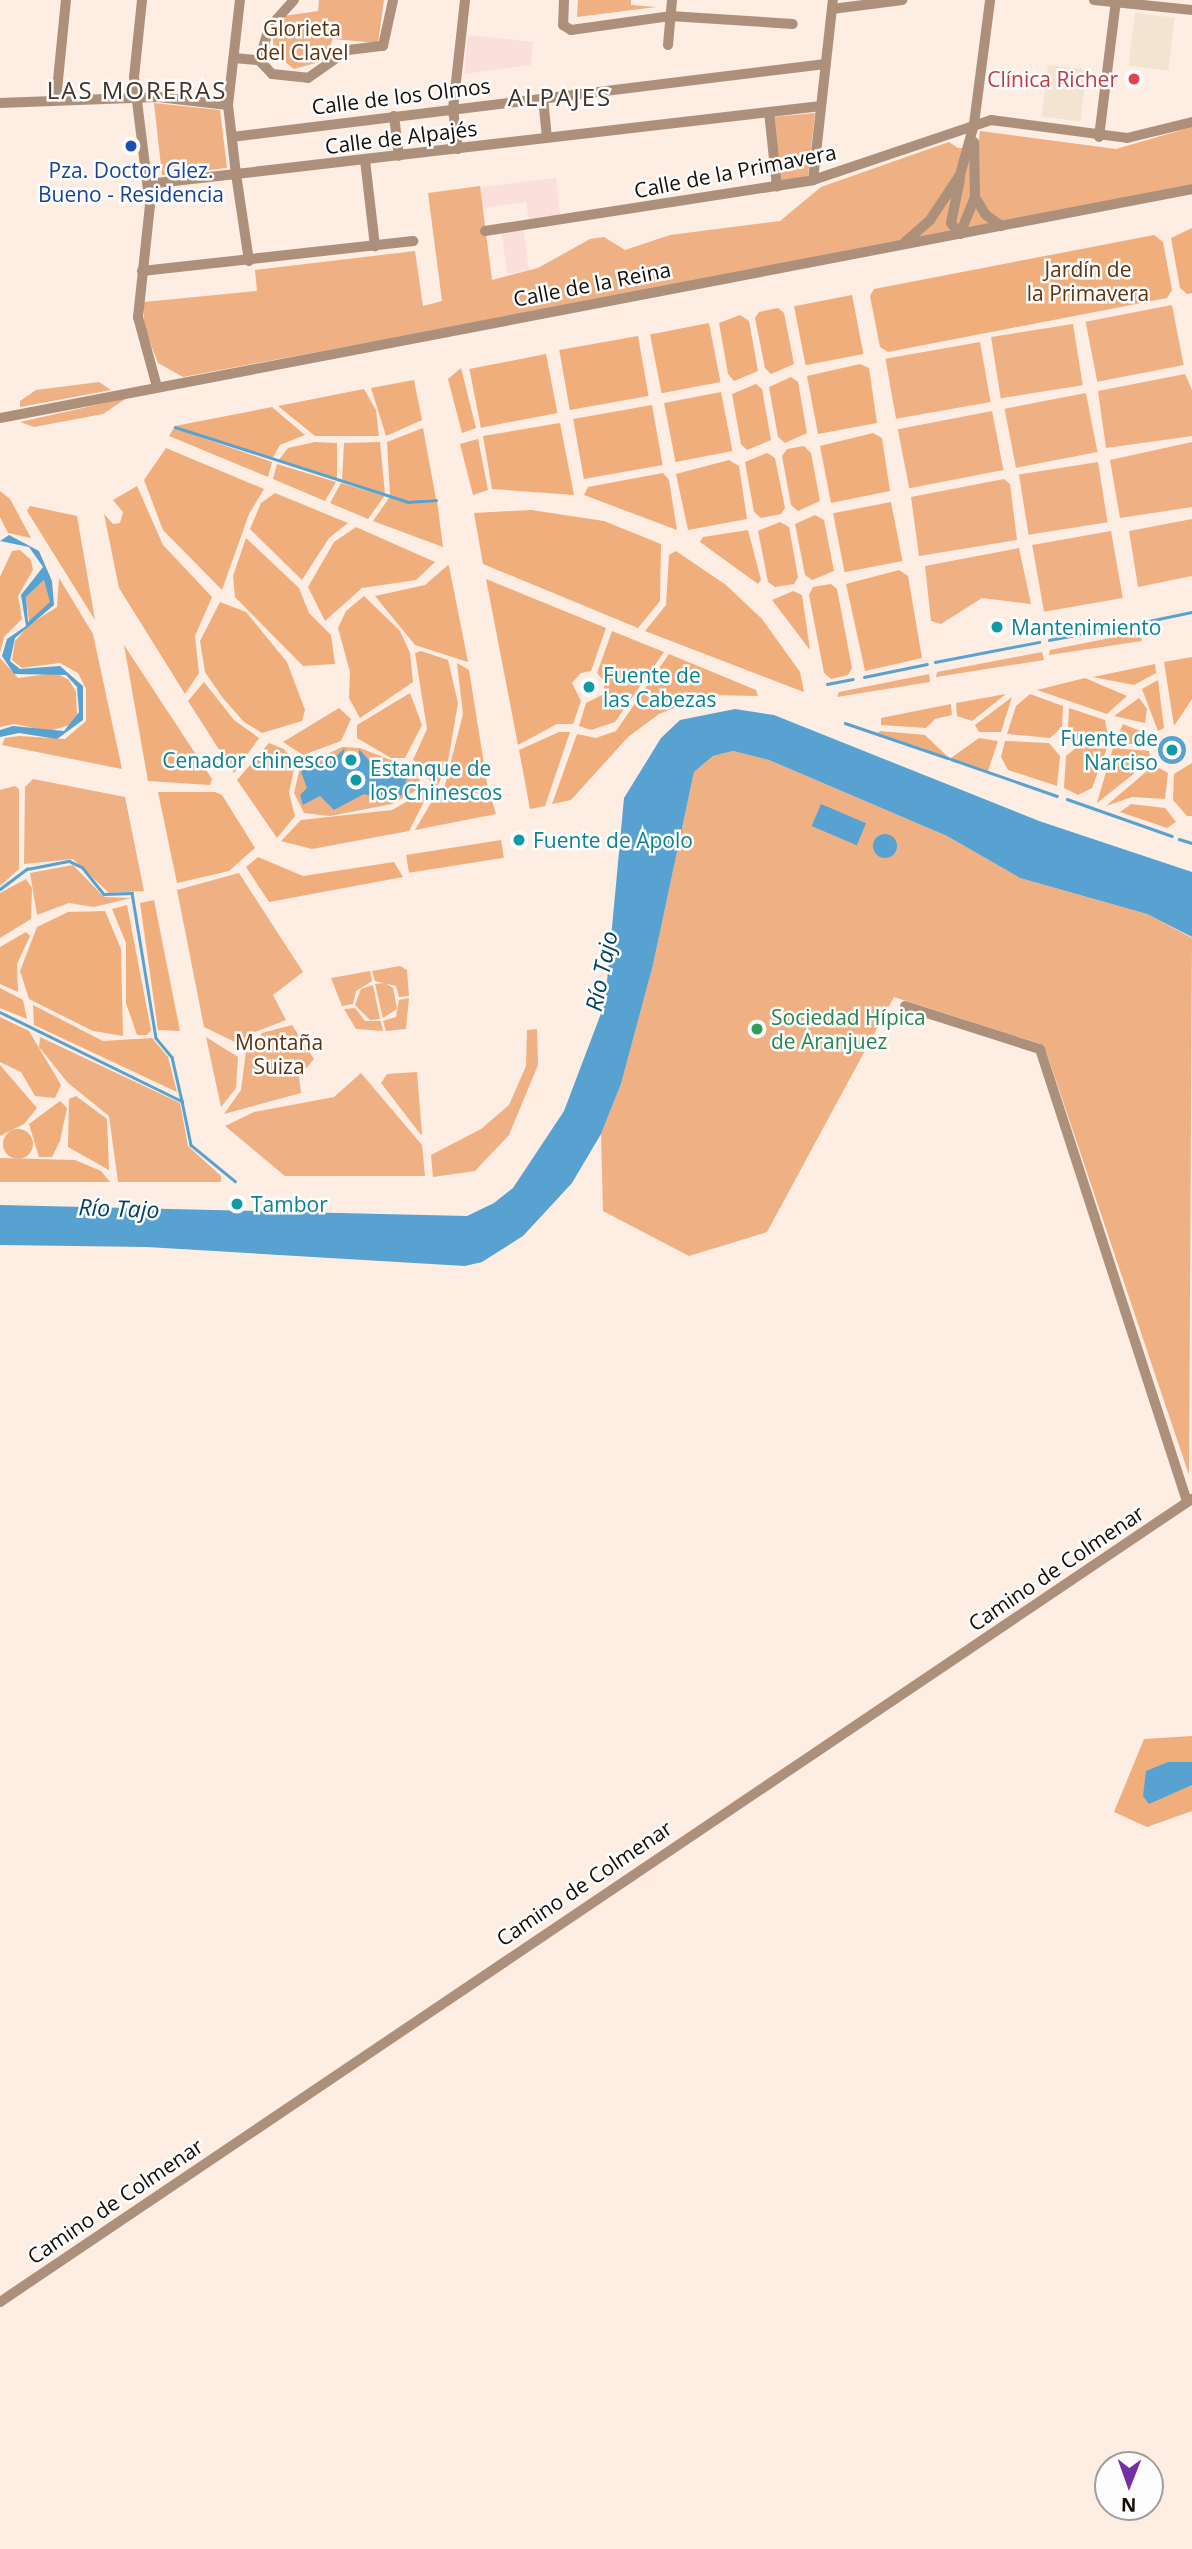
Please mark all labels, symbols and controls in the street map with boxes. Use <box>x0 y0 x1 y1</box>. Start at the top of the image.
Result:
park label: Glorieta del Clavel <box>255 15 349 65</box>
place label: Clínica Richer <box>987 66 1118 92</box>
marker: Clínica Richer <box>1124 69 1144 89</box>
street label: Calle de los Olmos <box>310 73 492 119</box>
district label: LAS MORERAS <box>48 76 226 104</box>
district label: ALPAJES <box>509 83 611 111</box>
street label: Calle de Alpajés <box>324 115 478 159</box>
marker: Pza. Doctor Glez. Bueno - Residencia <box>123 138 139 154</box>
street label: Calle de la Primavera <box>632 139 838 203</box>
place label: Pza. Doctor Glez. Bueno - Residencia <box>38 157 224 207</box>
street label: Calle de la Reina <box>511 256 673 312</box>
park label: Jardín de la Primavera <box>1027 256 1149 306</box>
place label: Mantenimiento <box>1011 614 1161 640</box>
marker: Mantenimiento <box>989 619 1005 635</box>
place label: Fuente de las Cabezas <box>603 662 716 712</box>
marker: Fuente de las Cabezas <box>581 679 597 695</box>
place label: Fuente de Narciso <box>1060 725 1158 775</box>
marker: Fuente de Narciso <box>1164 742 1180 758</box>
place label: Cenador chinesco <box>162 747 337 773</box>
marker: Cenador chinesco <box>343 752 359 768</box>
place label: Estanque de los Chinescos <box>370 755 502 805</box>
marker: Estanque de los Chinescos <box>348 772 364 788</box>
place label: Fuente de Apolo <box>533 827 693 853</box>
marker: Fuente de Apolo <box>511 832 527 848</box>
water label: Río Tajo <box>579 928 623 1014</box>
place label: Sociedad Hípica de Aranjuez <box>771 1004 926 1054</box>
marker: Sociedad Hípica de Aranjuez <box>749 1021 765 1037</box>
park label: Montaña Suiza <box>235 1029 323 1079</box>
place label: Tambor <box>251 1191 328 1217</box>
water label: Río Tajo <box>78 1193 160 1223</box>
marker: Tambor <box>229 1196 245 1212</box>
street label: Camino de Colmenar <box>963 1500 1149 1636</box>
street label: Camino de Colmenar <box>491 1815 677 1951</box>
street label: Camino de Colmenar <box>22 2133 208 2269</box>
north arrow <box>1094 2451 1164 2521</box>
text: N <box>1121 2492 1137 2518</box>

